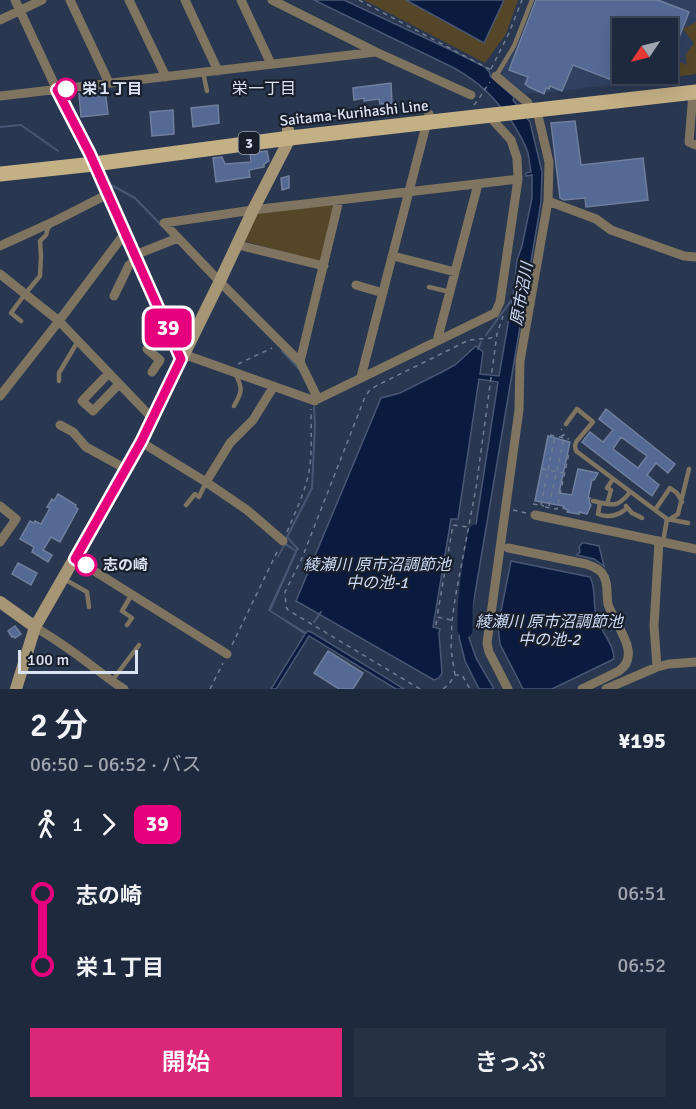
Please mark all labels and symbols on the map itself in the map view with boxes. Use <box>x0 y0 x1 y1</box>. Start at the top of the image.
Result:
north arrow <box>612 18 678 84</box>
marker: 栄１丁目 <box>55 78 77 100</box>
district label: 栄一丁目 <box>232 79 296 99</box>
place label: 栄１丁目 <box>82 80 142 98</box>
street label: Saitama-Kurihashi Line <box>279 96 429 130</box>
road number: 3 <box>238 132 260 154</box>
water label: 原市沼川 <box>507 259 538 327</box>
line badge: 39 <box>141 308 195 348</box>
marker: 志の崎 <box>75 554 97 576</box>
water label: 綾瀬川 原市沼調節池 中の池-1 <box>303 555 453 593</box>
place label: 志の崎 <box>103 556 148 574</box>
water label: 綾瀬川 原市沼調節池 中の池-2 <box>475 612 625 650</box>
scale bar <box>18 647 138 674</box>

